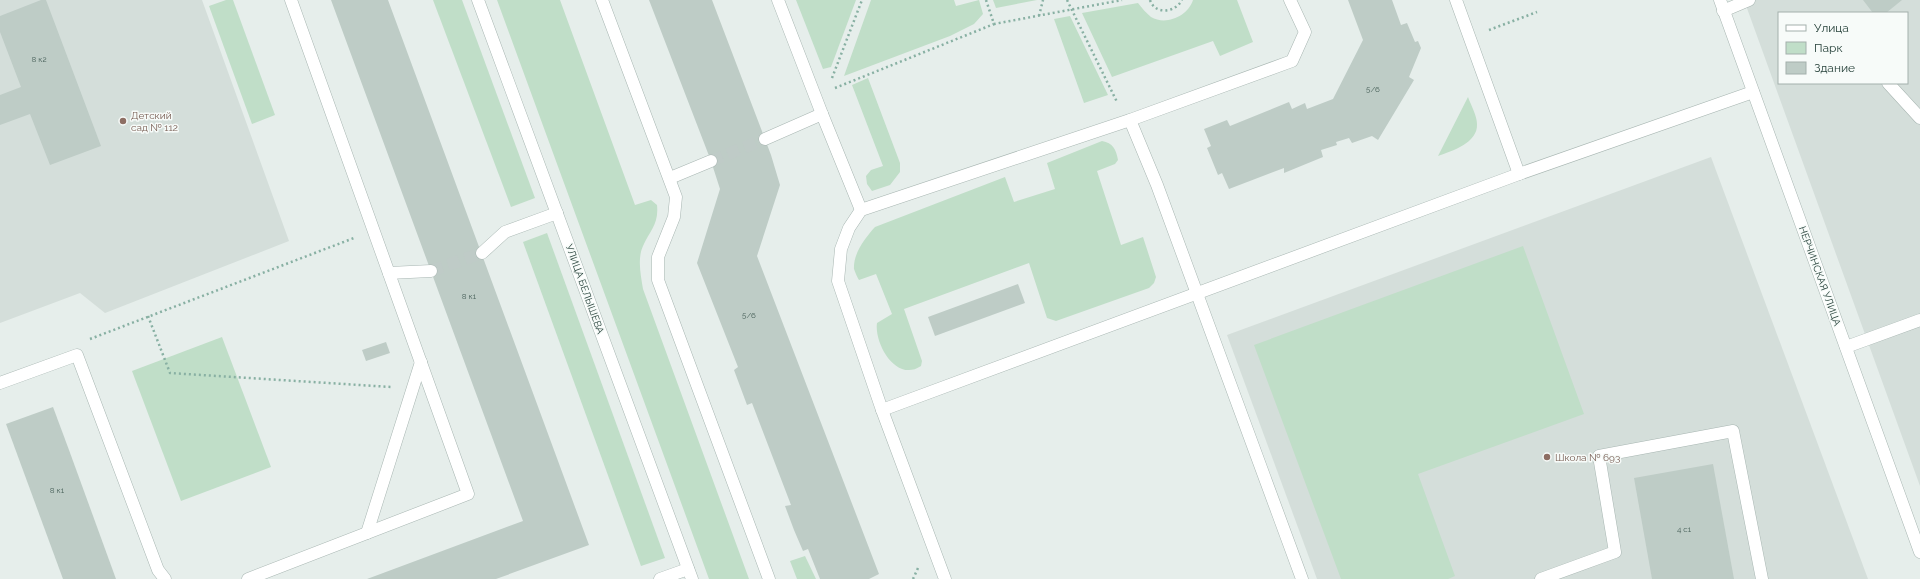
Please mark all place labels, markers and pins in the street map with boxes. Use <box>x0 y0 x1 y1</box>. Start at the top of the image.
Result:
place label: Детский сад № 112 <box>131 110 178 133</box>
marker: Детский сад № 112 <box>118 116 128 126</box>
marker: Школа № 693 <box>1542 452 1552 462</box>
place label: Школа № 693 <box>1555 452 1620 463</box>

